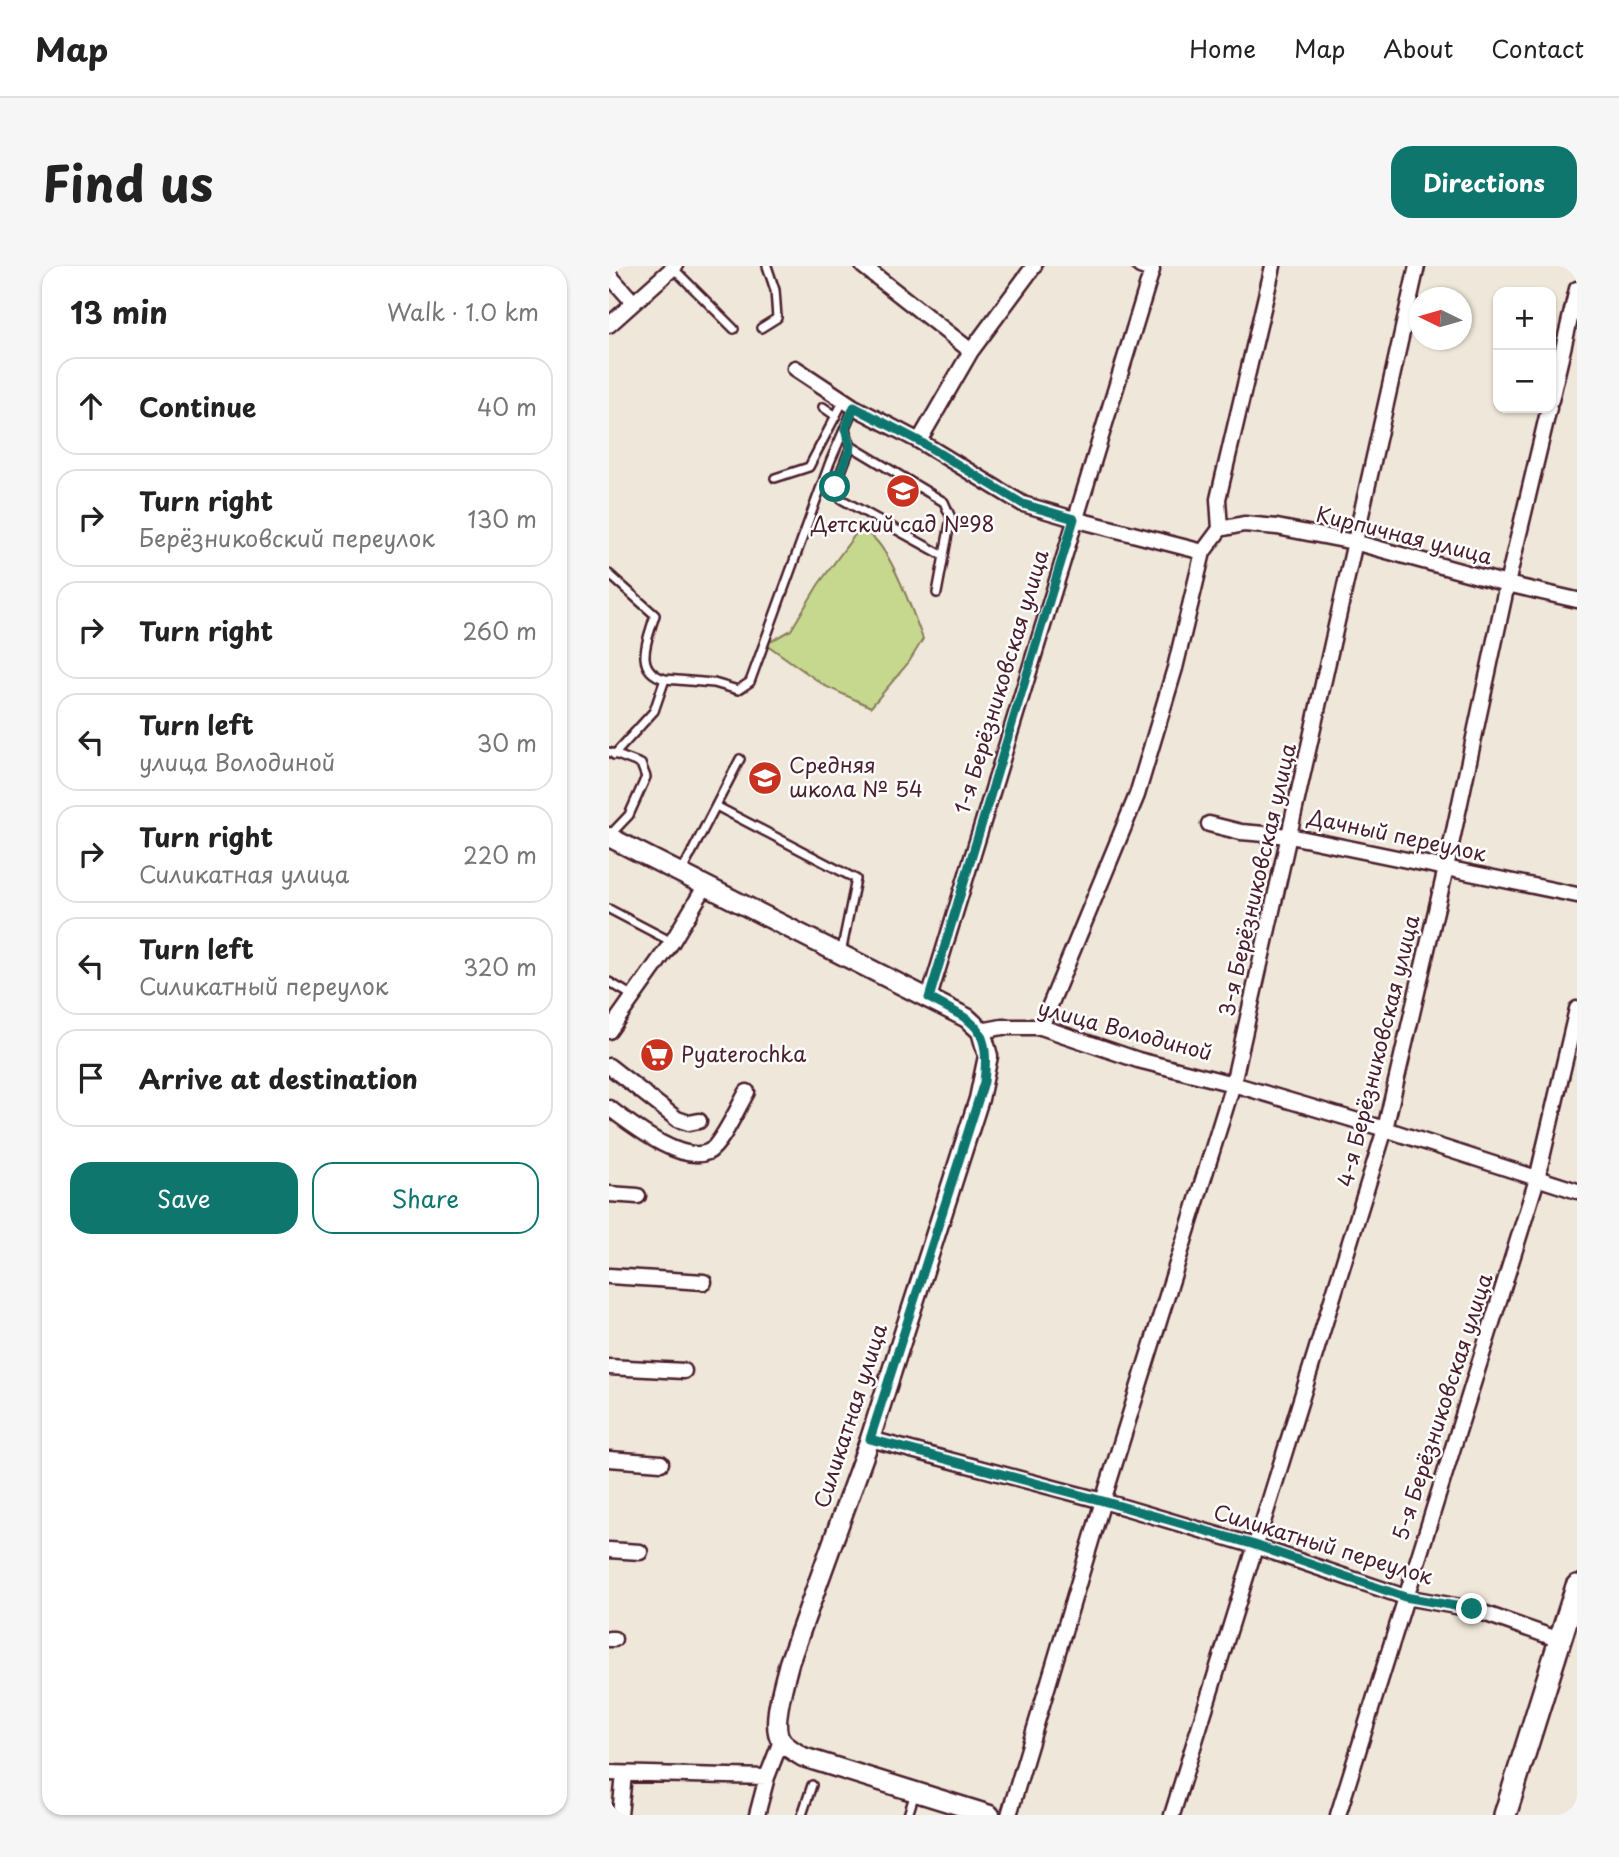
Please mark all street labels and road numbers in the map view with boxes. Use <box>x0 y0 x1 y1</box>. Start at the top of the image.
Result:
street label: Кирпичная улица <box>1313 497 1497 572</box>
street label: 1-я Берёзниковская улица <box>945 544 1056 818</box>
street label: 3-я Берёзниковская улица <box>1209 739 1303 1019</box>
street label: Дачный переулок <box>1304 799 1490 869</box>
street label: 4-я Берёзниковская улица <box>1328 910 1427 1190</box>
street label: улица Володиной <box>1035 990 1216 1068</box>
street label: 5-я Берёзниковская улица <box>1383 1268 1500 1544</box>
street label: Силикатная улица <box>804 1318 894 1512</box>
street label: Силикатный переулок <box>1210 1494 1438 1592</box>

